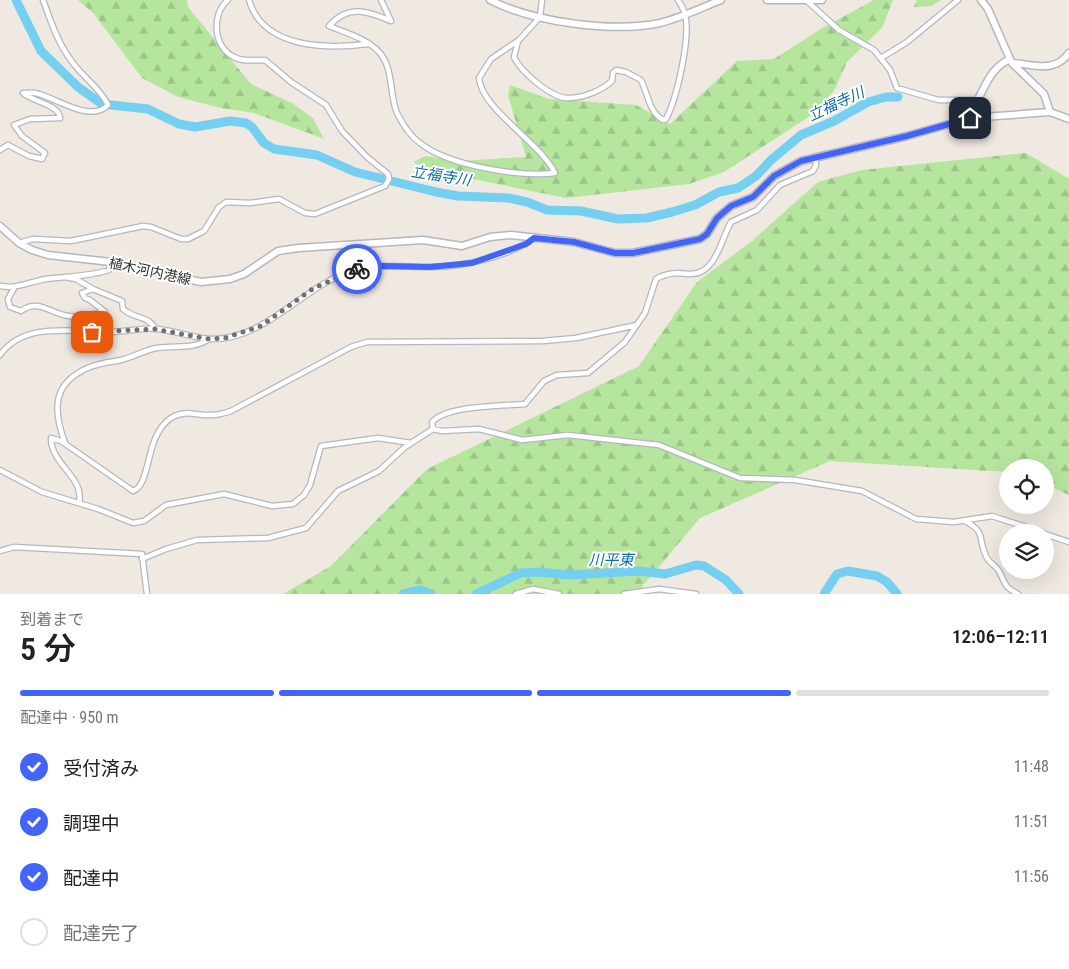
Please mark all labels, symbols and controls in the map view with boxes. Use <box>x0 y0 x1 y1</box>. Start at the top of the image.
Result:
water label: 立福寺川 <box>805 82 869 125</box>
pin <box>949 97 991 139</box>
icon: home <box>956 104 984 132</box>
water label: 立福寺川 <box>410 162 474 190</box>
courier <box>332 244 382 294</box>
street label: 植木河内港線 <box>107 254 193 288</box>
icon: bike <box>343 255 371 283</box>
pin <box>71 311 113 353</box>
icon: bag <box>78 318 106 346</box>
map controls <box>999 459 1054 579</box>
button: locate <box>999 459 1054 514</box>
button: layers <box>999 524 1054 579</box>
water label: 川平東 <box>588 551 635 569</box>
text: 到着まで <box>20 610 84 629</box>
text: 12:06–12:11 <box>952 625 1049 648</box>
text: 5 分 <box>20 630 75 668</box>
text: 配達中 · 950 m <box>20 708 119 727</box>
icon: check <box>20 753 48 781</box>
text: 受付済み <box>63 757 139 780</box>
text: 11:48 <box>1014 757 1049 776</box>
icon: check <box>20 808 48 836</box>
text: 調理中 <box>63 812 120 835</box>
text: 11:51 <box>1014 812 1049 831</box>
icon: check <box>20 863 48 891</box>
text: 配達中 <box>63 867 120 890</box>
text: 11:56 <box>1014 867 1049 886</box>
text: 配達完了 <box>63 922 139 945</box>

